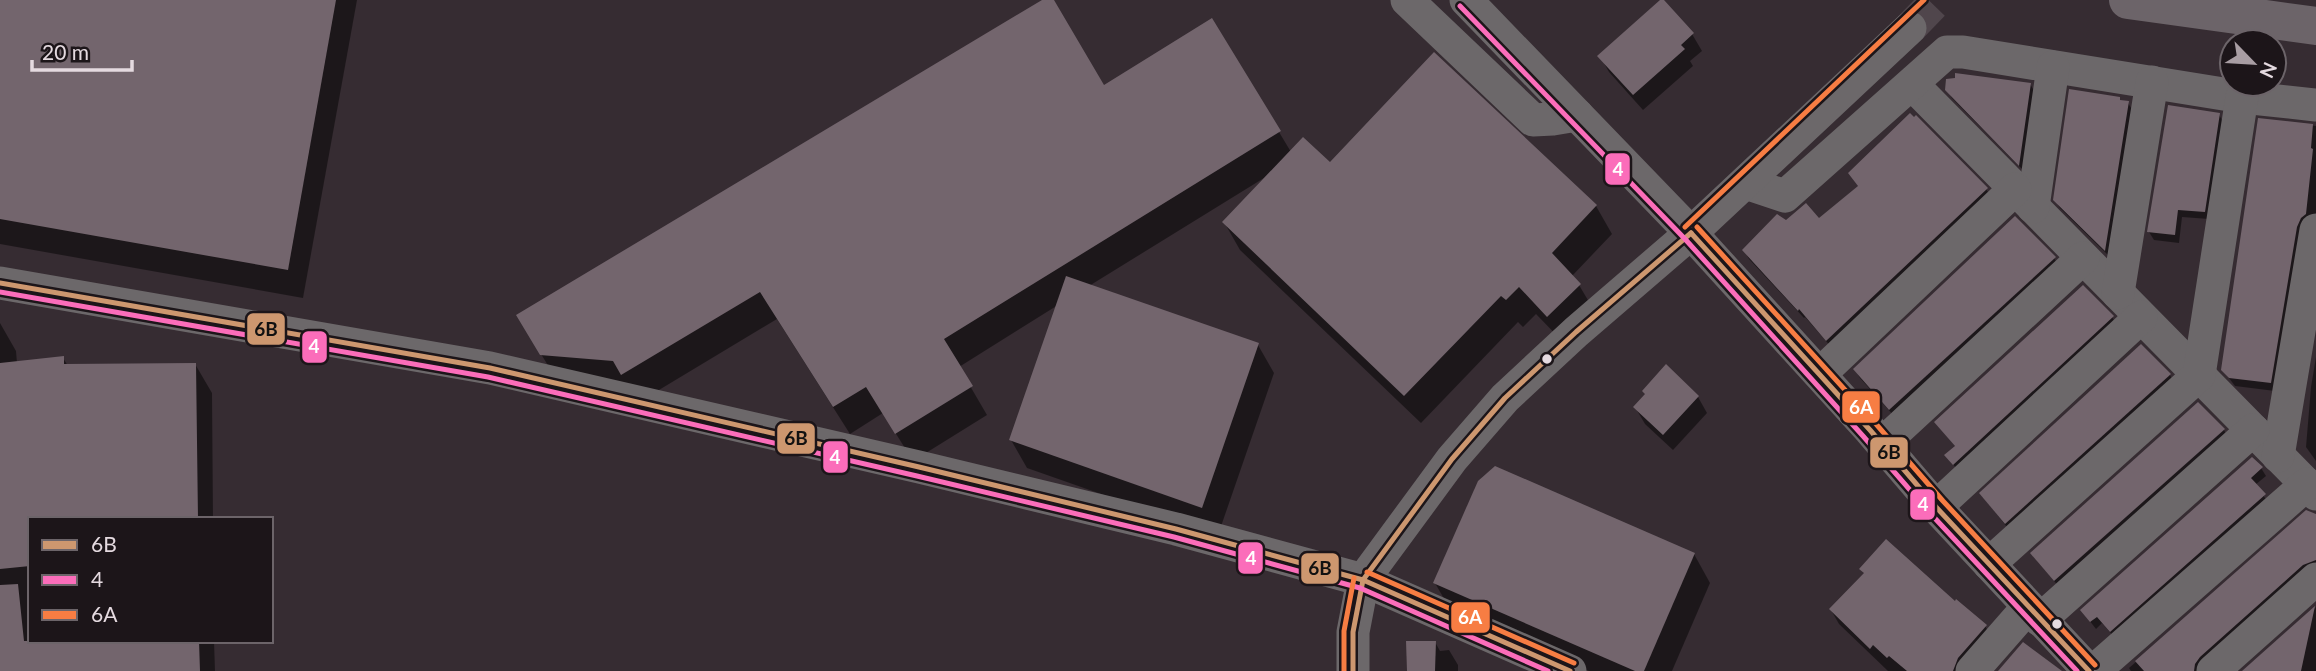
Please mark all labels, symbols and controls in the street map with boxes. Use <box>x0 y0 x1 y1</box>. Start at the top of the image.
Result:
scale bar <box>32 28 131 72</box>
north arrow <box>2218 28 2288 98</box>
text: 20 m <box>42 39 89 64</box>
text: N <box>2255 59 2282 82</box>
line badge: 4 <box>1604 152 1631 186</box>
text: 4 <box>1612 157 1624 180</box>
line badge: 6B <box>246 312 286 346</box>
text: 6B <box>254 317 278 340</box>
line badge: 4 <box>301 330 328 364</box>
text: 4 <box>308 334 320 357</box>
unlabelled marker <box>1540 352 1554 366</box>
line badge: 6A <box>1841 390 1881 424</box>
text: 6A <box>1849 395 1874 418</box>
line badge: 6B <box>776 422 816 455</box>
text: 6B <box>784 426 808 449</box>
line badge: 6B <box>1869 436 1909 469</box>
line badge: 4 <box>822 440 849 474</box>
text: 6B <box>1877 440 1901 463</box>
text: 4 <box>829 445 841 468</box>
line badge: 4 <box>1909 488 1936 521</box>
text: 4 <box>1917 492 1929 515</box>
legend <box>28 517 273 643</box>
text: 6B <box>91 531 117 556</box>
line badge: 4 <box>1237 541 1264 575</box>
text: 4 <box>1245 546 1257 569</box>
line badge: 6B <box>1300 552 1340 585</box>
text: 6B <box>1308 556 1332 579</box>
text: 4 <box>91 566 103 591</box>
text: 6A <box>91 601 118 626</box>
line badge: 6A <box>1450 601 1491 634</box>
text: 6A <box>1458 605 1483 628</box>
unlabelled marker <box>2050 617 2064 631</box>

